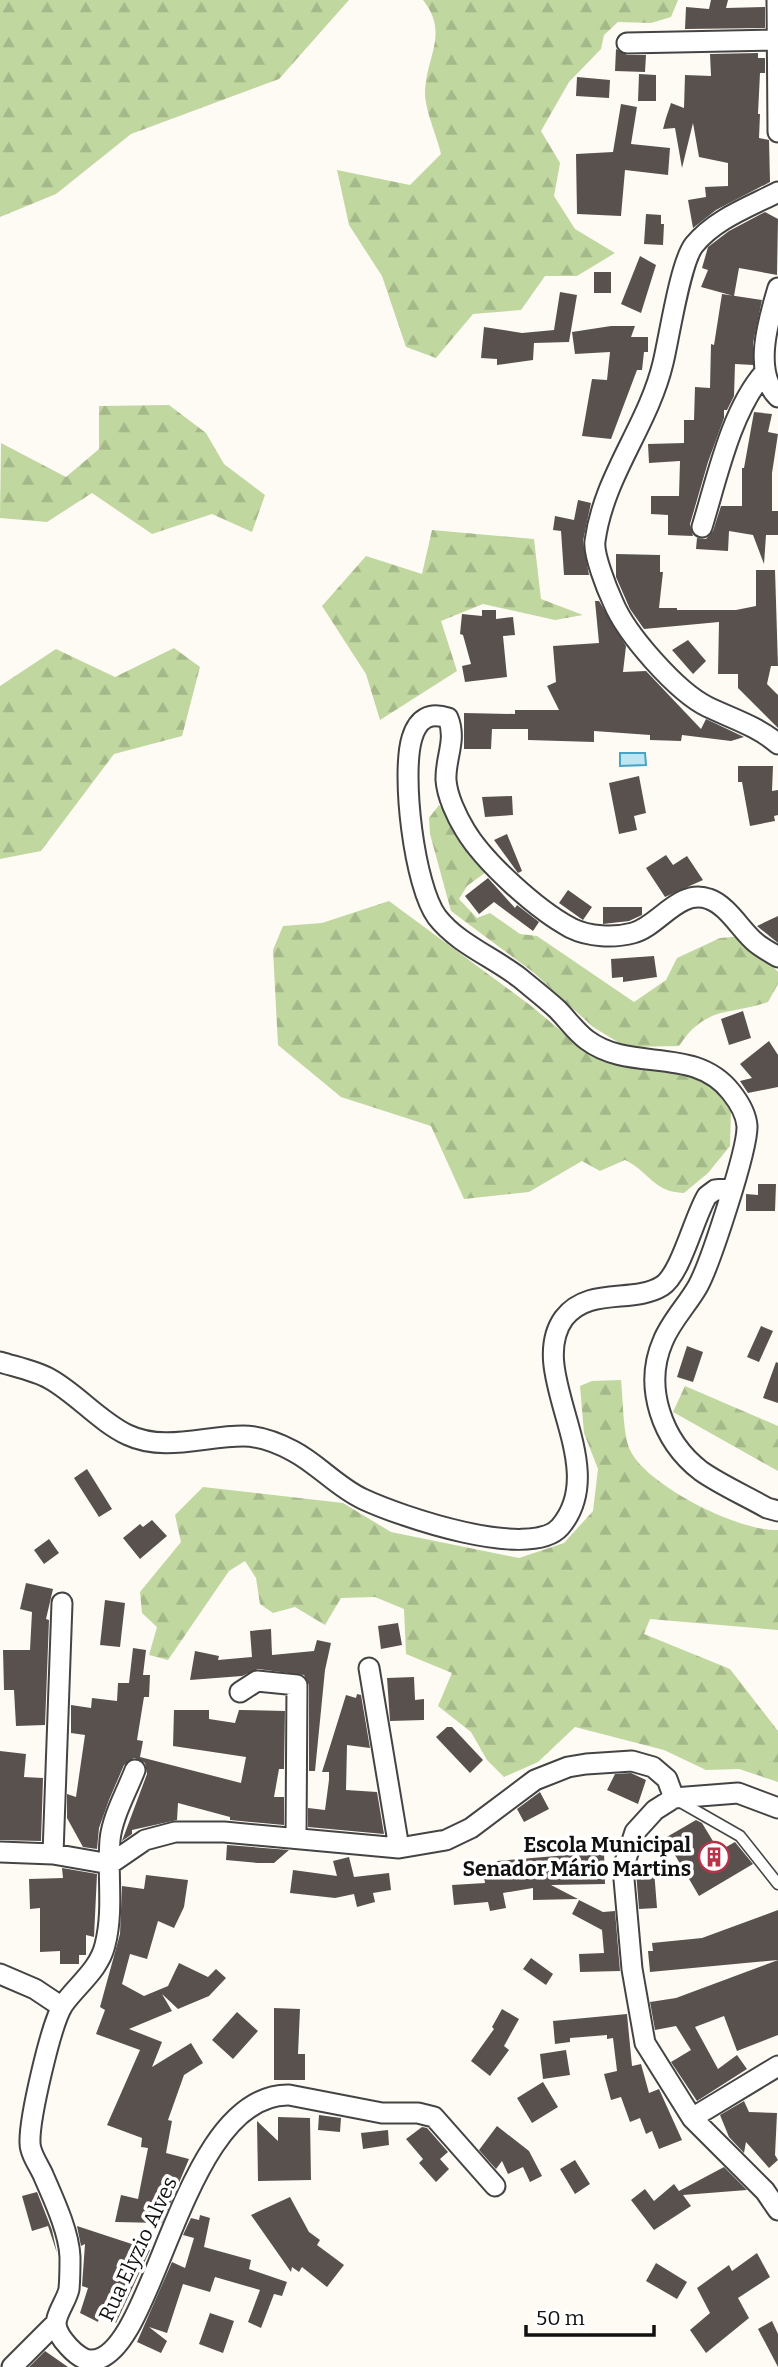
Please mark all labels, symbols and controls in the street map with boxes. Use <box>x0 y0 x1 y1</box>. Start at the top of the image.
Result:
place label: Escola Municipal Senador Mário Martins <box>463 1832 691 1882</box>
building icon: Escola Municipal Senador Mário Martins <box>697 1840 731 1874</box>
street label: Rua Elyzio Alves <box>93 2172 183 2326</box>
scale bar <box>526 2294 654 2338</box>
text: 50 m <box>536 2305 585 2331</box>

